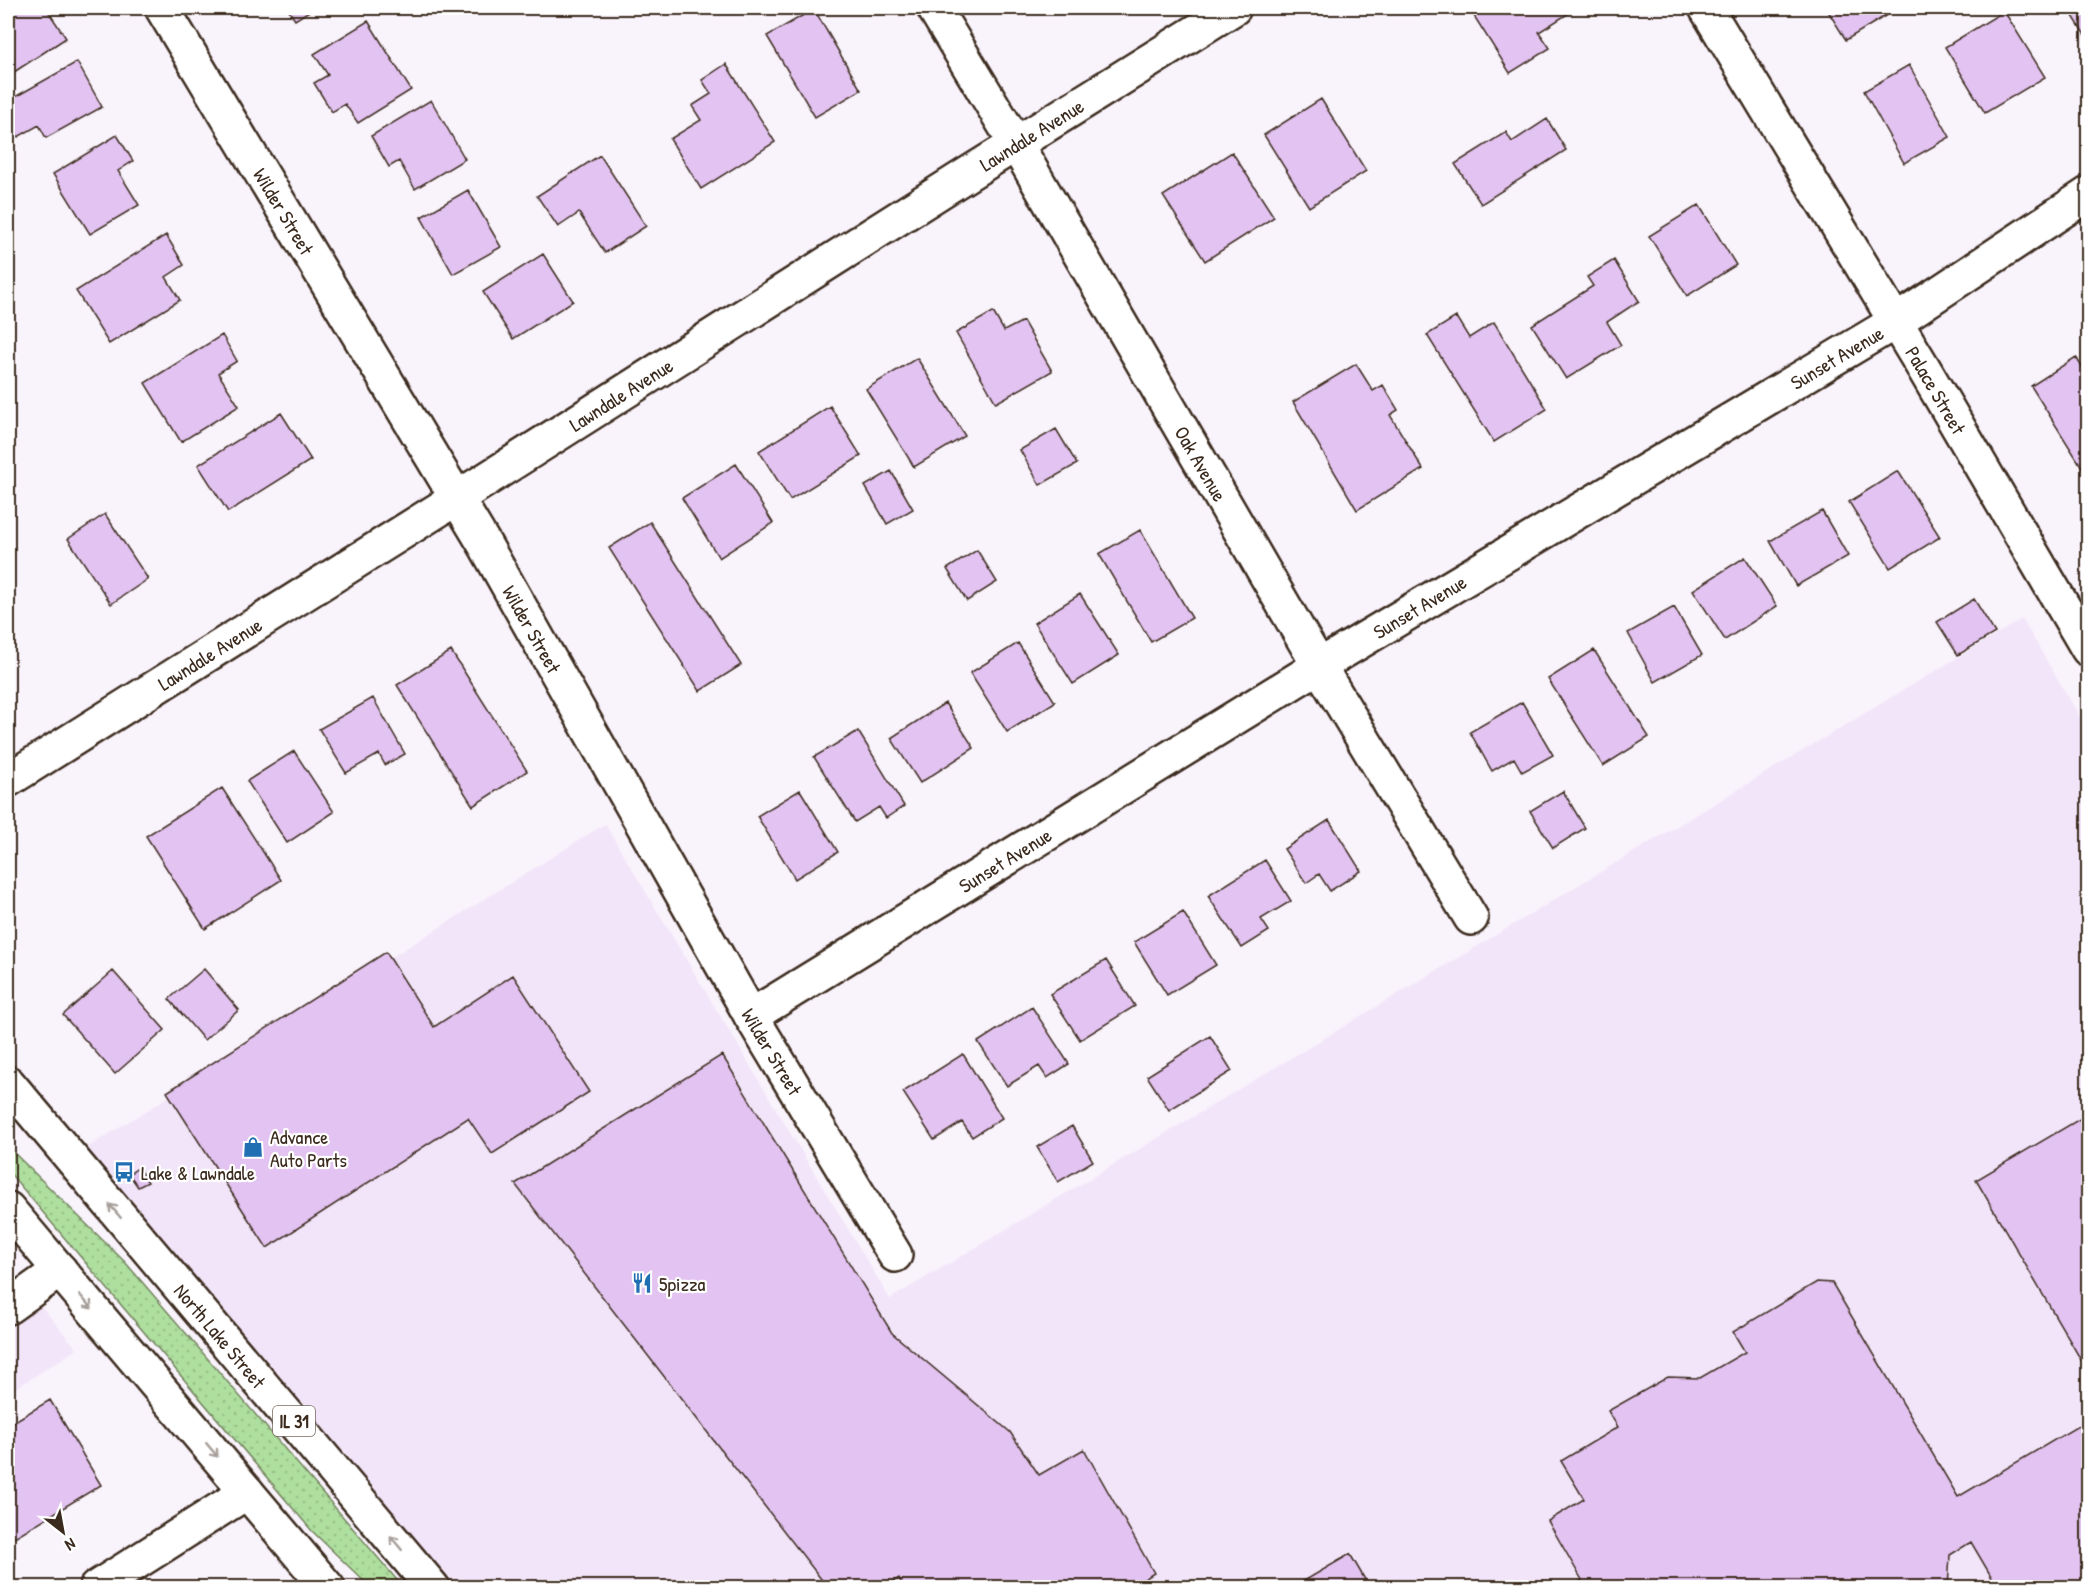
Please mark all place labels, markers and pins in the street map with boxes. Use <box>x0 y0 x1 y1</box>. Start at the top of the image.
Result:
place label: Advance Auto Parts <box>270 1123 347 1173</box>
shop icon: Advance Auto Parts <box>241 1135 265 1159</box>
place label: Lake & Lawndale <box>141 1159 255 1186</box>
bus stop icon: Lake & Lawndale <box>112 1160 136 1184</box>
place label: 5pizza <box>659 1270 706 1297</box>
restaurant icon: 5pizza <box>630 1271 654 1295</box>

